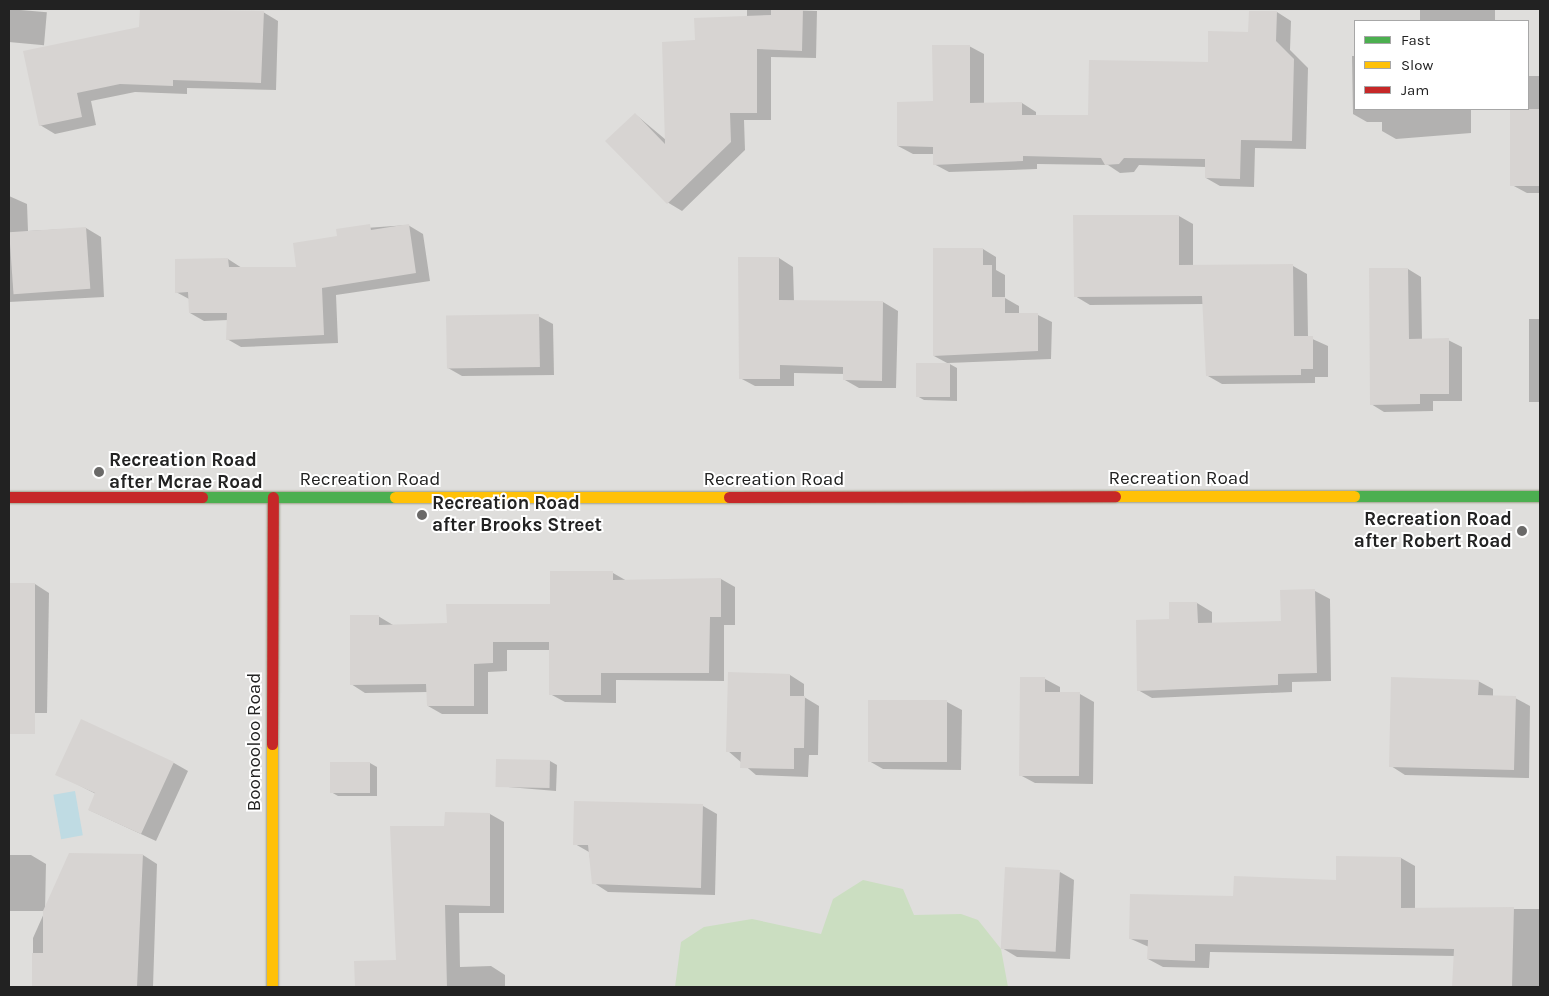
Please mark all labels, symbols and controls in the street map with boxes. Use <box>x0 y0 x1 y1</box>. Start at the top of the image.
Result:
legend <box>1354 20 1529 110</box>
text: Fast <box>1401 31 1430 49</box>
text: Slow <box>1401 56 1433 74</box>
text: Jam <box>1401 81 1429 99</box>
place label: Recreation Road after Mcrae Road <box>109 450 263 494</box>
marker: Recreation Road after Mcrae Road <box>93 466 105 478</box>
street label: Recreation Road <box>1108 468 1250 490</box>
street label: Recreation Road <box>299 469 441 491</box>
street label: Recreation Road <box>703 469 845 491</box>
place label: Recreation Road after Brooks Street <box>432 493 602 537</box>
marker: Recreation Road after Brooks Street <box>416 509 428 521</box>
place label: Recreation Road after Robert Road <box>1354 509 1512 553</box>
marker: Recreation Road after Robert Road <box>1516 525 1528 537</box>
street label: Boonooloo Road <box>244 672 266 812</box>

